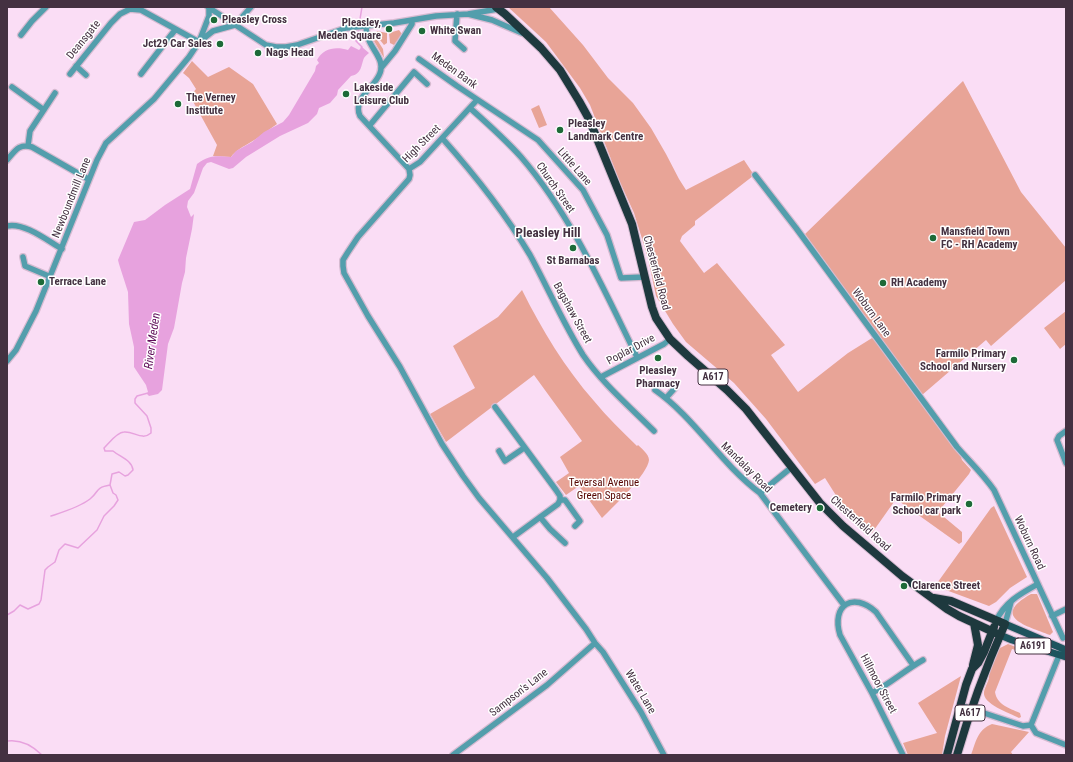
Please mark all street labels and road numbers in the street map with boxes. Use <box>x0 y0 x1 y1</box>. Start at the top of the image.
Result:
street label: Deansgate <box>64 18 104 62</box>
street label: Meden Bank <box>428 50 480 92</box>
street label: High Street <box>400 122 444 166</box>
street label: Little Lane <box>554 146 594 188</box>
street label: Newboundmill Lane <box>50 156 94 240</box>
street label: Church Street <box>533 160 577 216</box>
street label: Chesterfield Road <box>640 234 672 312</box>
street label: Bagshaw Street <box>550 280 594 346</box>
street label: Woburn Lane <box>849 286 893 340</box>
street label: Poplar Drive <box>605 332 657 368</box>
road number: A617 <box>698 369 728 385</box>
street label: Mandalay Road <box>718 440 774 496</box>
street label: Chesterfield Road <box>827 493 893 555</box>
street label: Woburn Road <box>1011 514 1047 572</box>
road number: A6191 <box>1015 638 1051 654</box>
street label: Hillmoor Street <box>857 652 899 716</box>
street label: Sampson's Lane <box>487 666 551 720</box>
street label: Water Lane <box>622 668 658 716</box>
road number: A617 <box>955 705 985 721</box>

